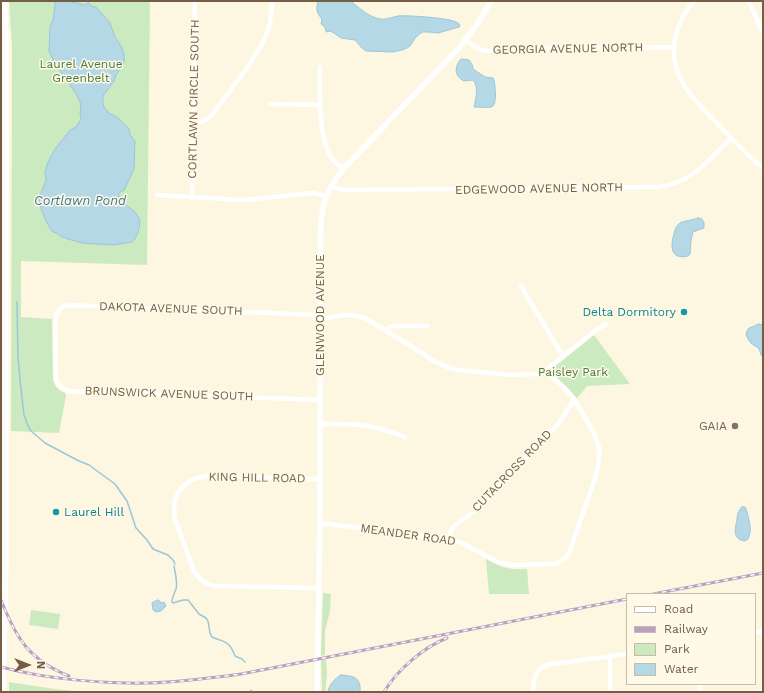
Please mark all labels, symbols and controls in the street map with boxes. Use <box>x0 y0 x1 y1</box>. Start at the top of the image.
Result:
street label: CORTLAWN CIRCLE SOUTH <box>185 19 203 179</box>
street label: GEORGIA AVENUE NORTH <box>493 40 643 58</box>
park label: Laurel Avenue Greenbelt <box>39 57 123 85</box>
street label: EDGEWOOD AVENUE NORTH <box>455 180 623 198</box>
water label: Cortlawn Pond <box>34 193 126 209</box>
street label: GLENWOOD AVENUE <box>313 254 327 376</box>
street label: DAKOTA AVENUE SOUTH <box>99 299 243 319</box>
place label: Delta Dormitory <box>582 305 676 319</box>
marker: Delta Dormitory <box>679 307 689 317</box>
park label: Paisley Park <box>538 365 608 379</box>
street label: BRUNSWICK AVENUE SOUTH <box>84 384 254 404</box>
place label: GAIA <box>699 419 727 433</box>
marker: GAIA <box>730 421 740 431</box>
street label: CUTACROSS ROAD <box>469 427 555 515</box>
street label: KING HILL ROAD <box>208 470 306 486</box>
place label: Laurel Hill <box>64 505 124 519</box>
marker: Laurel Hill <box>51 507 61 517</box>
street label: MEANDER ROAD <box>359 521 457 549</box>
legend <box>626 593 756 685</box>
text: Road <box>664 602 693 616</box>
text: Railway <box>664 622 708 636</box>
text: Park <box>664 642 690 656</box>
north arrow <box>8 645 48 685</box>
text: N <box>34 661 47 669</box>
text: Water <box>664 662 698 676</box>

